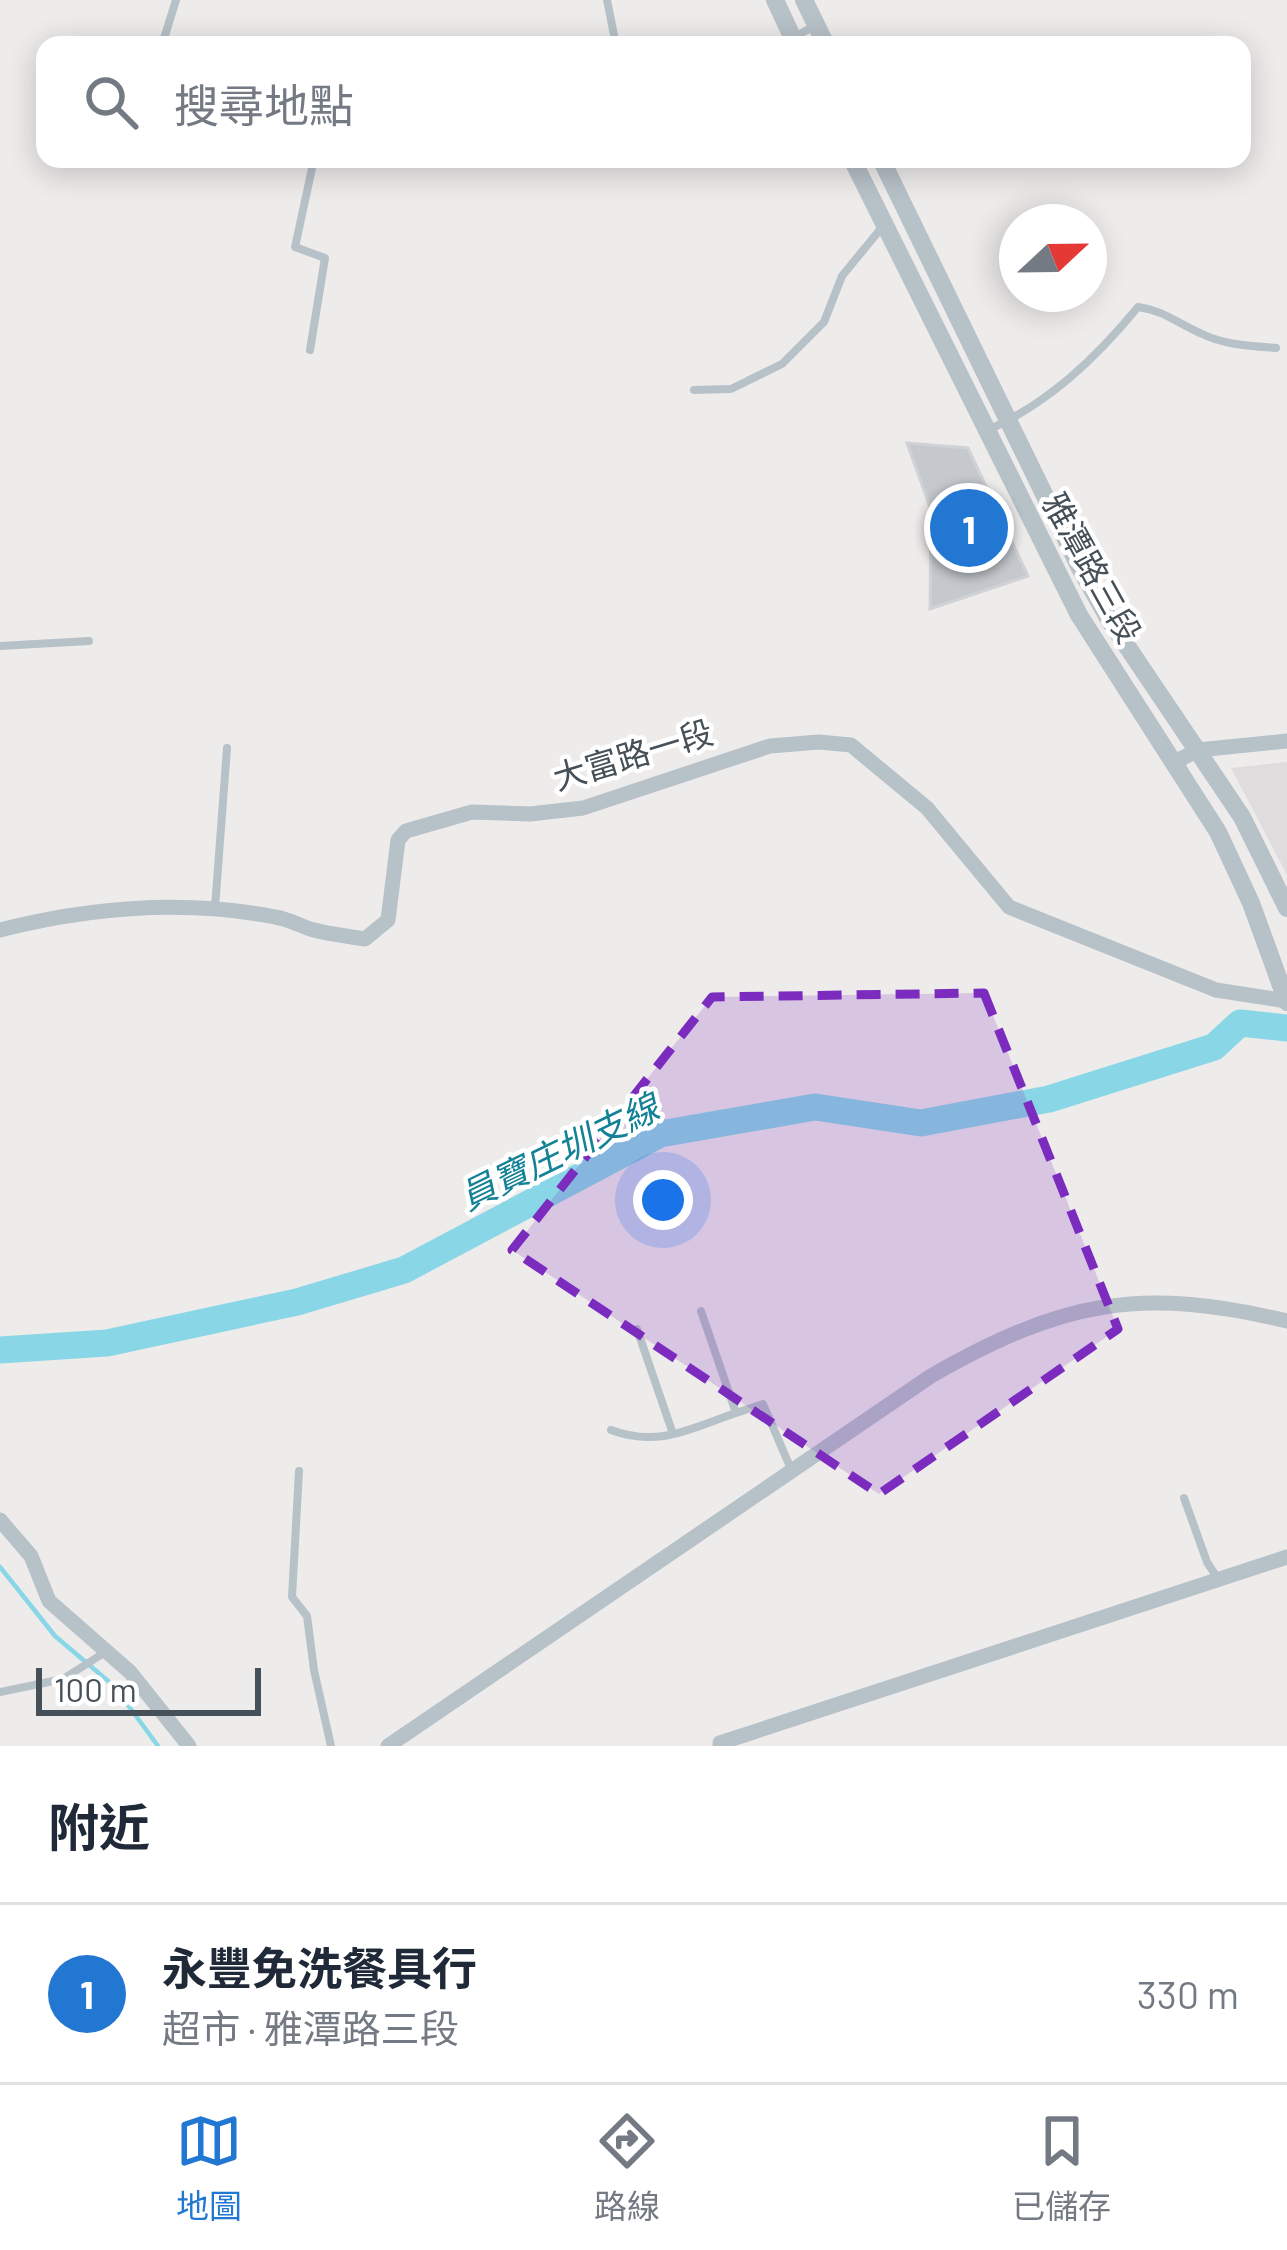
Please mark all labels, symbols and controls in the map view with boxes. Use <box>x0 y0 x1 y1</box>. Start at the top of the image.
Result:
search box <box>36 36 1251 168</box>
icon: search <box>78 69 144 135</box>
text: 搜尋地點 <box>174 77 354 131</box>
north arrow <box>999 204 1107 312</box>
pin: 1 <box>930 483 1008 573</box>
street label: 雅潭路三段 <box>1035 486 1150 649</box>
street label: 大富路一段 <box>548 711 717 797</box>
water label: 員寶庄圳支線 <box>452 1082 668 1217</box>
your location <box>633 1170 693 1230</box>
scale bar <box>36 1662 261 1715</box>
text: 100 m <box>54 1669 137 1709</box>
text: 附近 <box>48 1795 150 1856</box>
text: 永豐免洗餐具行 <box>162 1940 477 1994</box>
text: 1 <box>80 1970 94 2017</box>
text: 330 m <box>1137 1970 1239 2017</box>
text: 超市 · 雅潭路三段 <box>162 2004 459 2051</box>
tab: 地圖 <box>176 2108 242 2228</box>
tab: 路線 <box>594 2108 660 2228</box>
tab: 已儲存 <box>1012 2108 1111 2228</box>

